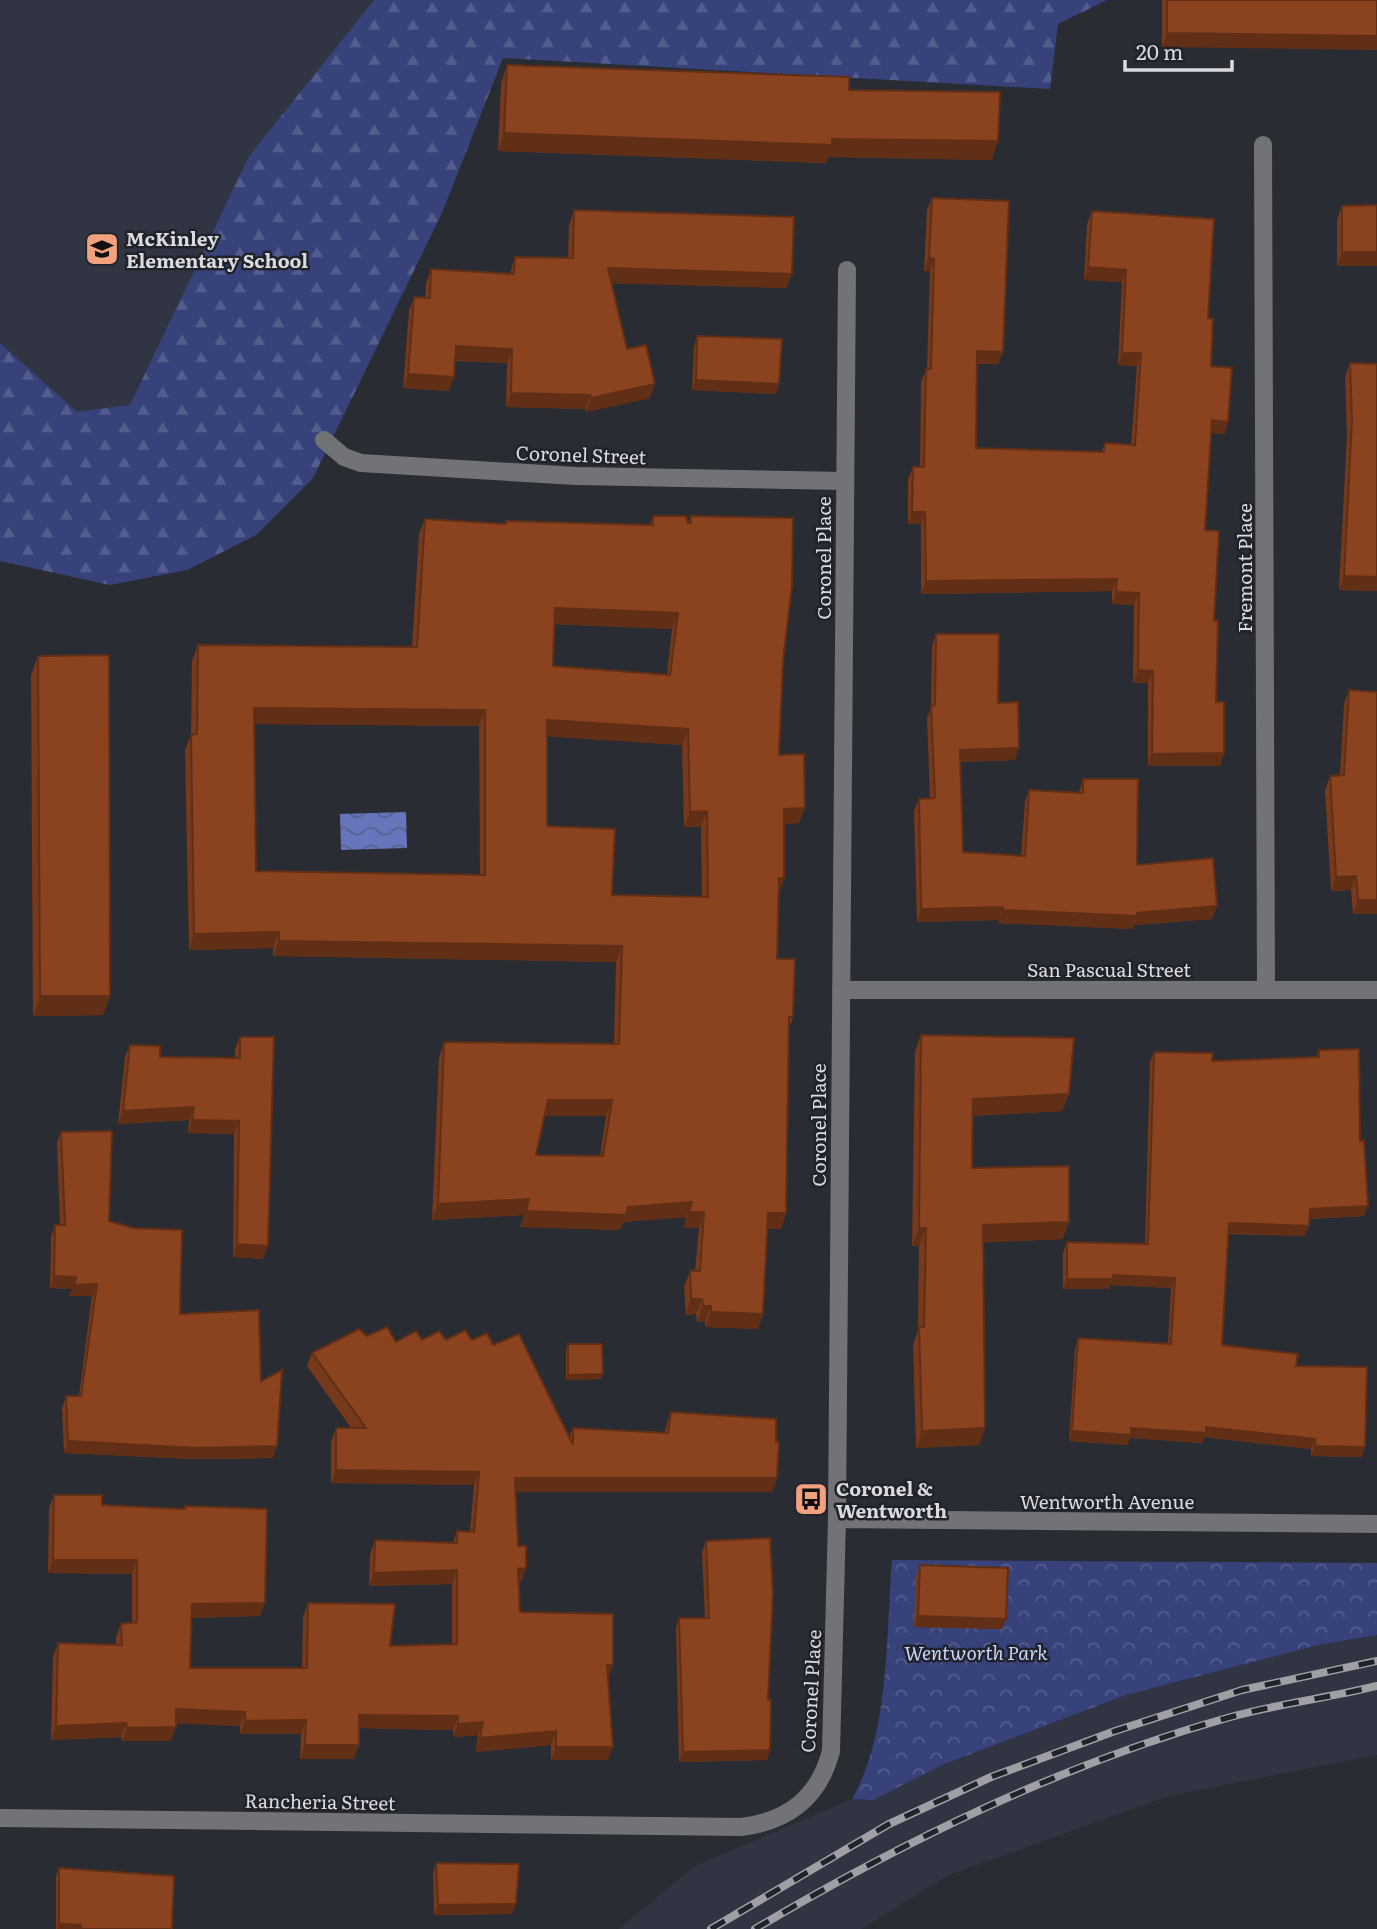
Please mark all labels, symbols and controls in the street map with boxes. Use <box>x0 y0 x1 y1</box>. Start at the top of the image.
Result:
scale bar <box>1125 28 1232 72</box>
text: 20 m <box>1136 35 1183 66</box>
place label: McKinley Elementary School <box>126 224 308 274</box>
school or university icon: McKinley Elementary School <box>83 230 121 268</box>
street label: Coronel Street <box>515 438 647 470</box>
street label: Coronel Place <box>809 496 837 620</box>
street label: Fremont Place <box>1230 503 1258 633</box>
street label: San Pascual Street <box>1027 955 1191 983</box>
street label: Coronel Place <box>804 1063 832 1187</box>
place label: Coronel & Wentworth <box>836 1474 947 1524</box>
bus stop icon: Coronel & Wentworth <box>792 1480 830 1518</box>
street label: Wentworth Avenue <box>1020 1487 1195 1515</box>
street label: Coronel Place <box>793 1629 827 1753</box>
park label: Wentworth Park <box>904 1638 1048 1666</box>
street label: Rancheria Street <box>244 1786 396 1816</box>

